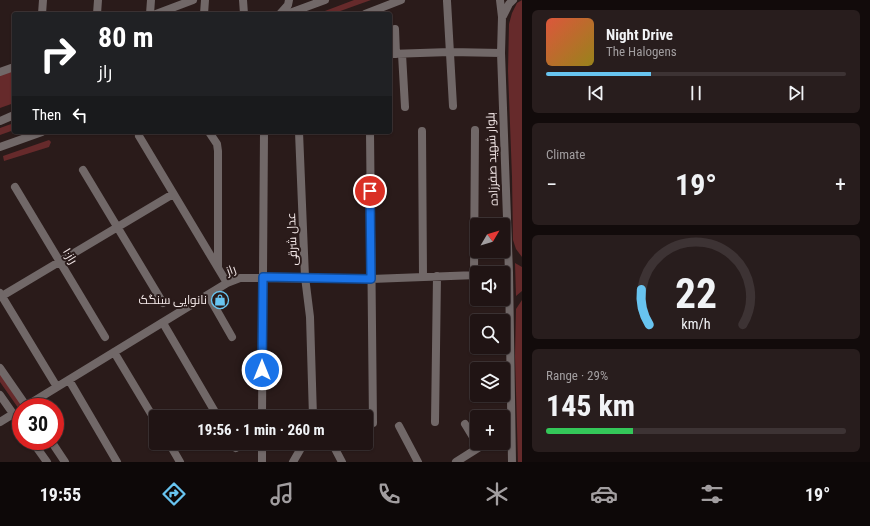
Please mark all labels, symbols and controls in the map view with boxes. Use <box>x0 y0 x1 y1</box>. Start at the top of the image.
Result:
text: 80 m <box>98 21 154 54</box>
text: Night Drive <box>606 26 673 44</box>
icon: right <box>32 28 84 80</box>
text: The Halogens <box>606 44 677 59</box>
text: راز <box>98 61 112 82</box>
icon: previous <box>585 82 607 104</box>
icon: pause <box>685 82 707 104</box>
icon: next <box>785 82 807 104</box>
icon: left <box>69 104 91 126</box>
text: Then <box>32 106 61 124</box>
street label: بلوار شهید صفرزاده <box>483 112 501 206</box>
text: Climate <box>546 147 585 162</box>
text: 19° <box>675 167 717 202</box>
text: − <box>546 172 557 197</box>
text: + <box>835 172 846 197</box>
pin <box>353 174 387 208</box>
icon: arrive <box>359 180 381 202</box>
street label: عدل شرقی <box>284 212 300 266</box>
north arrow <box>470 218 510 258</box>
map controls <box>470 218 510 450</box>
street label: راز۱۰ <box>60 245 80 267</box>
street label: راز <box>223 262 238 279</box>
button: sound <box>470 266 510 306</box>
text: 22 <box>675 269 717 318</box>
shop icon: نانوایی سنگک <box>210 290 230 310</box>
place label: نانوایی سنگک <box>139 293 207 307</box>
button: search <box>470 314 510 354</box>
text: km/h <box>681 316 711 332</box>
position arrow <box>241 349 283 391</box>
button: layers <box>470 362 510 402</box>
text: Range · 29% <box>546 368 608 383</box>
text: 145 km <box>546 388 635 423</box>
speed limit sign: 30 <box>12 398 64 450</box>
button: + <box>470 410 510 450</box>
text: 19:56 · 1 min · 260 m <box>197 421 325 439</box>
icon: directions <box>160 480 188 508</box>
icon: music <box>268 480 296 508</box>
icon: phone <box>375 480 403 508</box>
icon: climate <box>483 480 511 508</box>
icon: car <box>590 480 618 508</box>
icon: filters <box>698 480 726 508</box>
text: 19:55 <box>40 484 81 505</box>
text: 19° <box>805 484 830 505</box>

